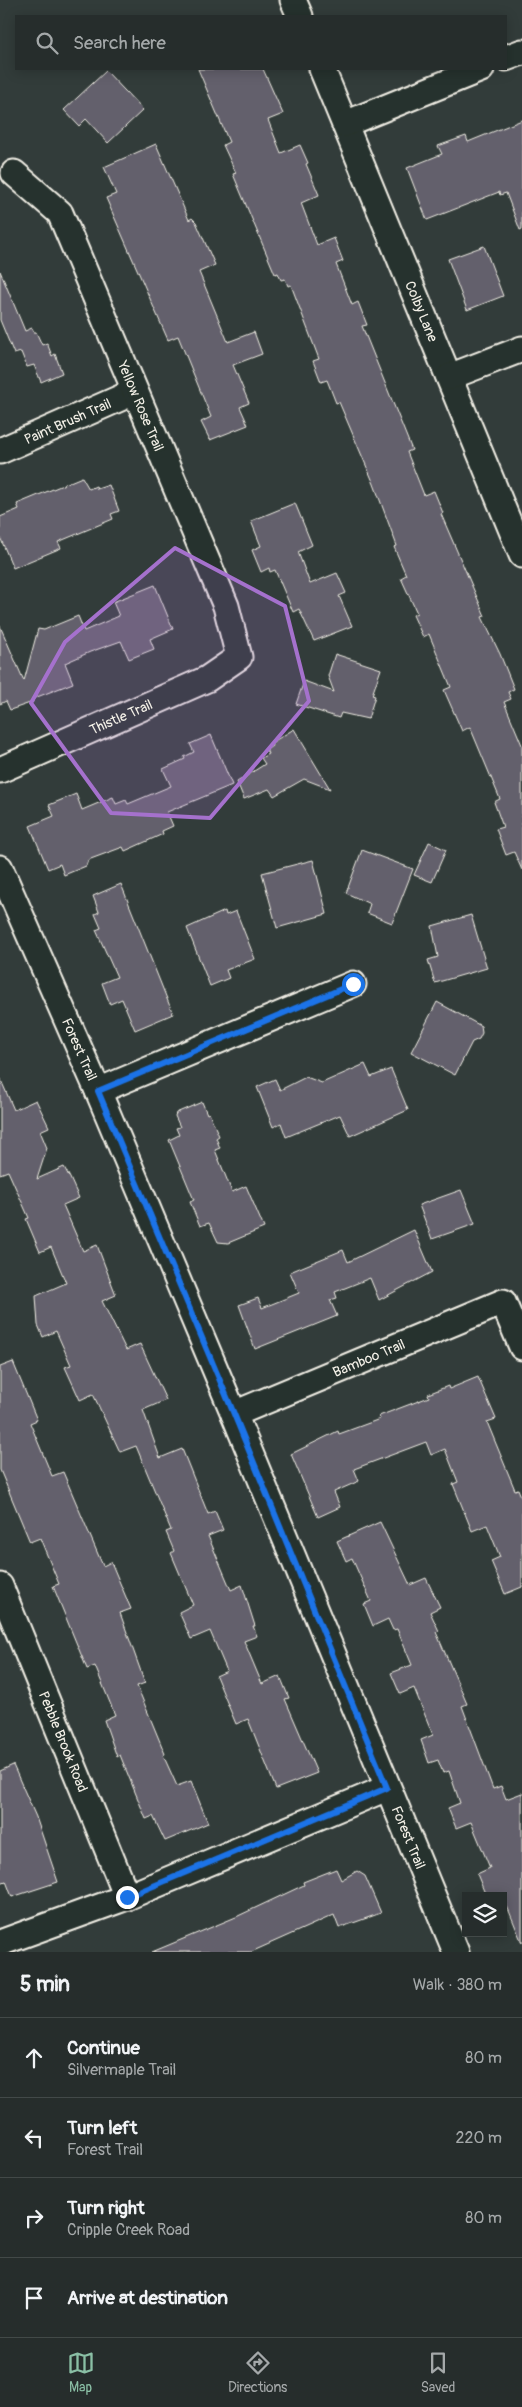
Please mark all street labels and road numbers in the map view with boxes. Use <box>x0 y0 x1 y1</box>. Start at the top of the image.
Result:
street label: Colby Lane <box>401 279 441 345</box>
street label: Yellow Rose Trail <box>113 358 167 454</box>
street label: Paint Brush Trail <box>22 395 114 448</box>
street label: Thistle Trail <box>87 696 155 739</box>
street label: Forest Trail <box>58 1016 100 1083</box>
street label: Bamboo Trail <box>330 1336 408 1381</box>
street label: Pebble Brook Road <box>35 1689 91 1795</box>
street label: Forest Trail <box>388 1804 429 1872</box>

